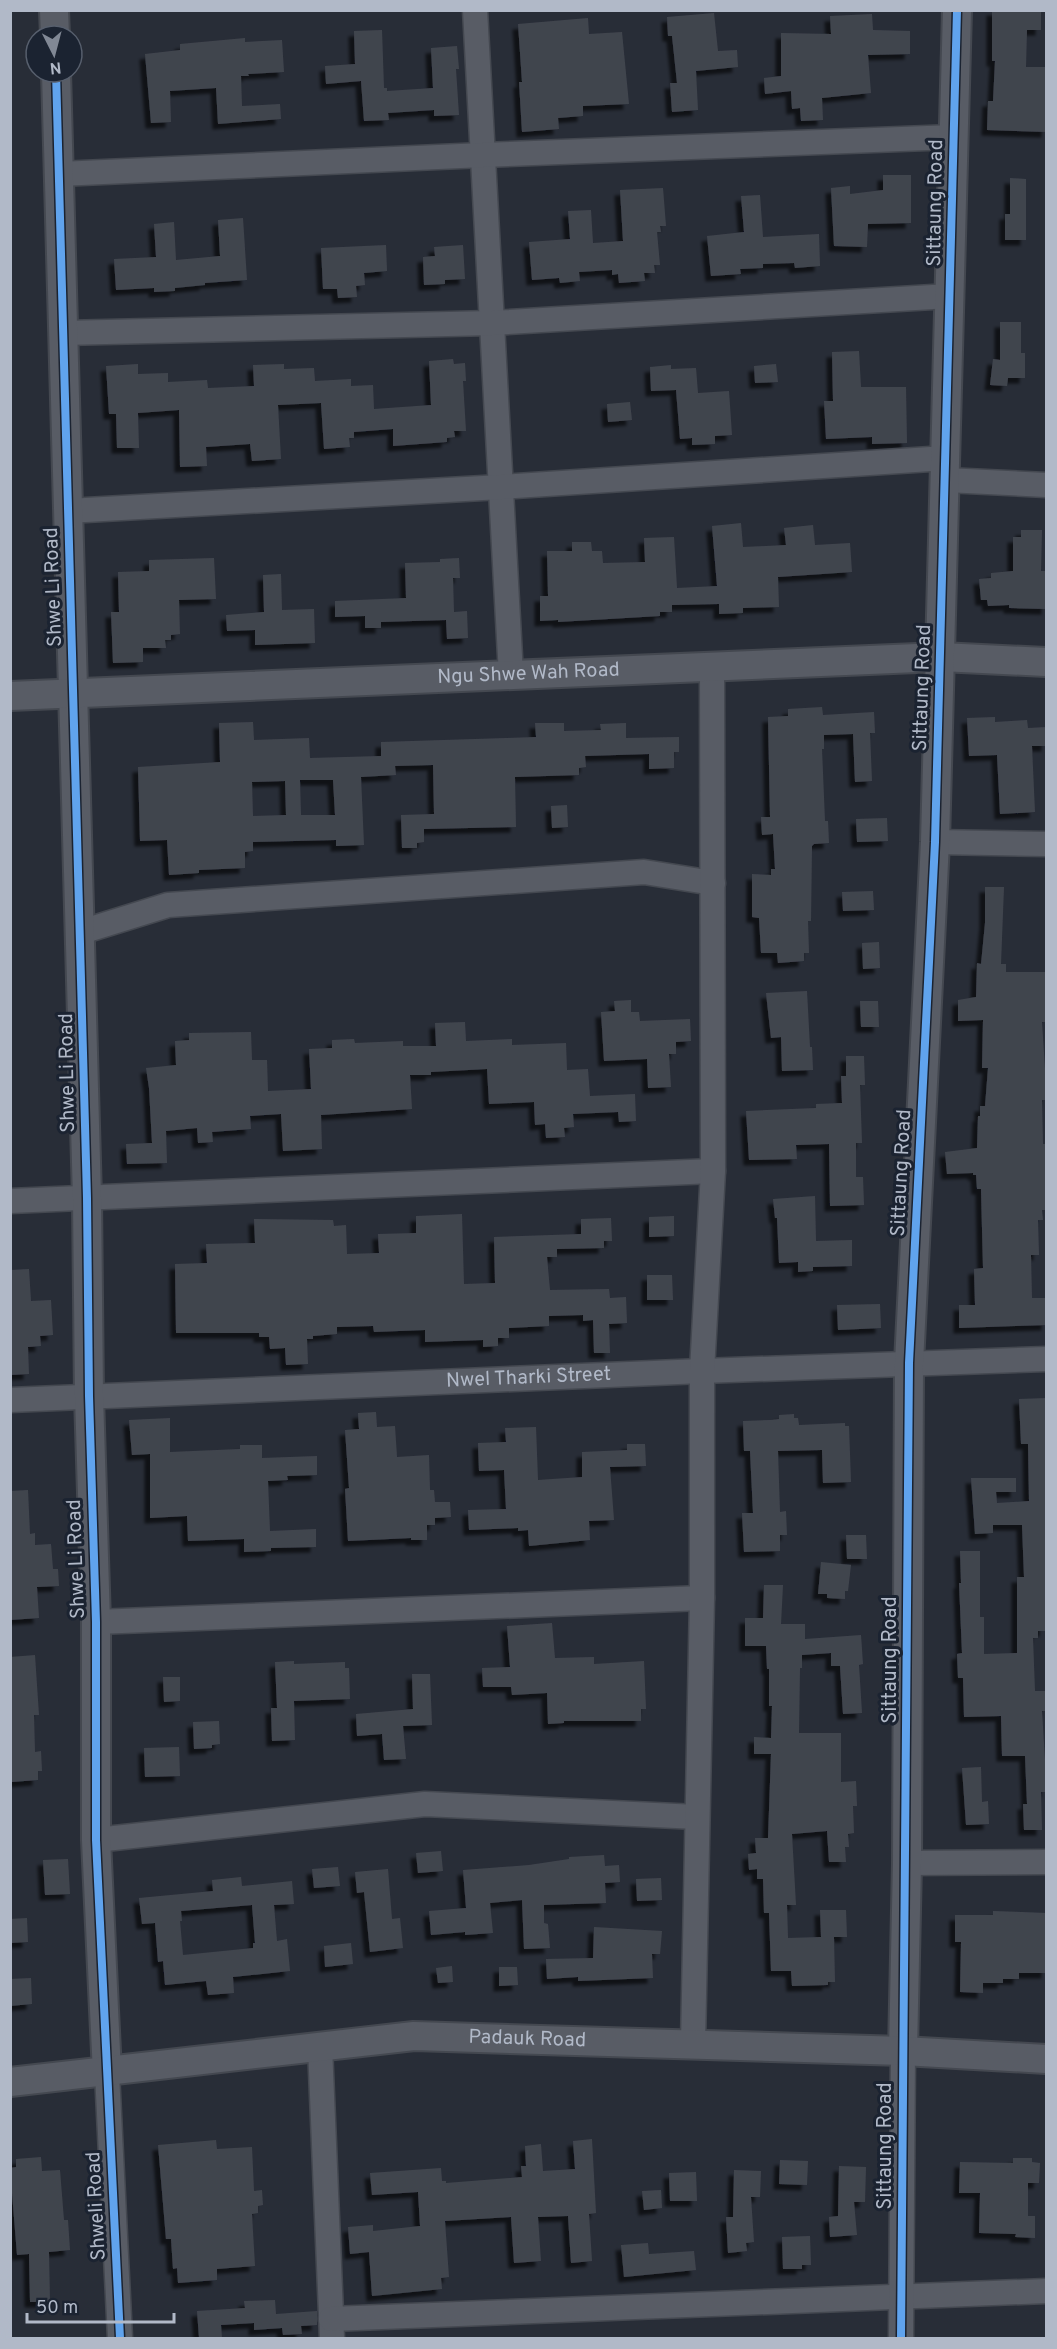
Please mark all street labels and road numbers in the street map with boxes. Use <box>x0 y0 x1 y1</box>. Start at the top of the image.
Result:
street label: Sittaung Road <box>922 139 950 267</box>
street label: Shwe Li Road <box>39 527 69 647</box>
street label: Sittaung Road <box>908 624 938 752</box>
street label: Ngu Shwe Wah Road <box>437 657 620 691</box>
street label: Shwe Li Road <box>54 1013 82 1133</box>
street label: Sittaung Road <box>886 1109 918 1237</box>
street label: Nwel Tharki Street <box>445 1362 612 1395</box>
street label: Shwe Li Road <box>62 1499 92 1619</box>
street label: Sittaung Road <box>878 1596 904 1724</box>
street label: Padauk Road <box>468 2025 587 2054</box>
street label: Sittaung Road <box>873 2082 899 2210</box>
street label: Shweli Road <box>81 2151 113 2261</box>

